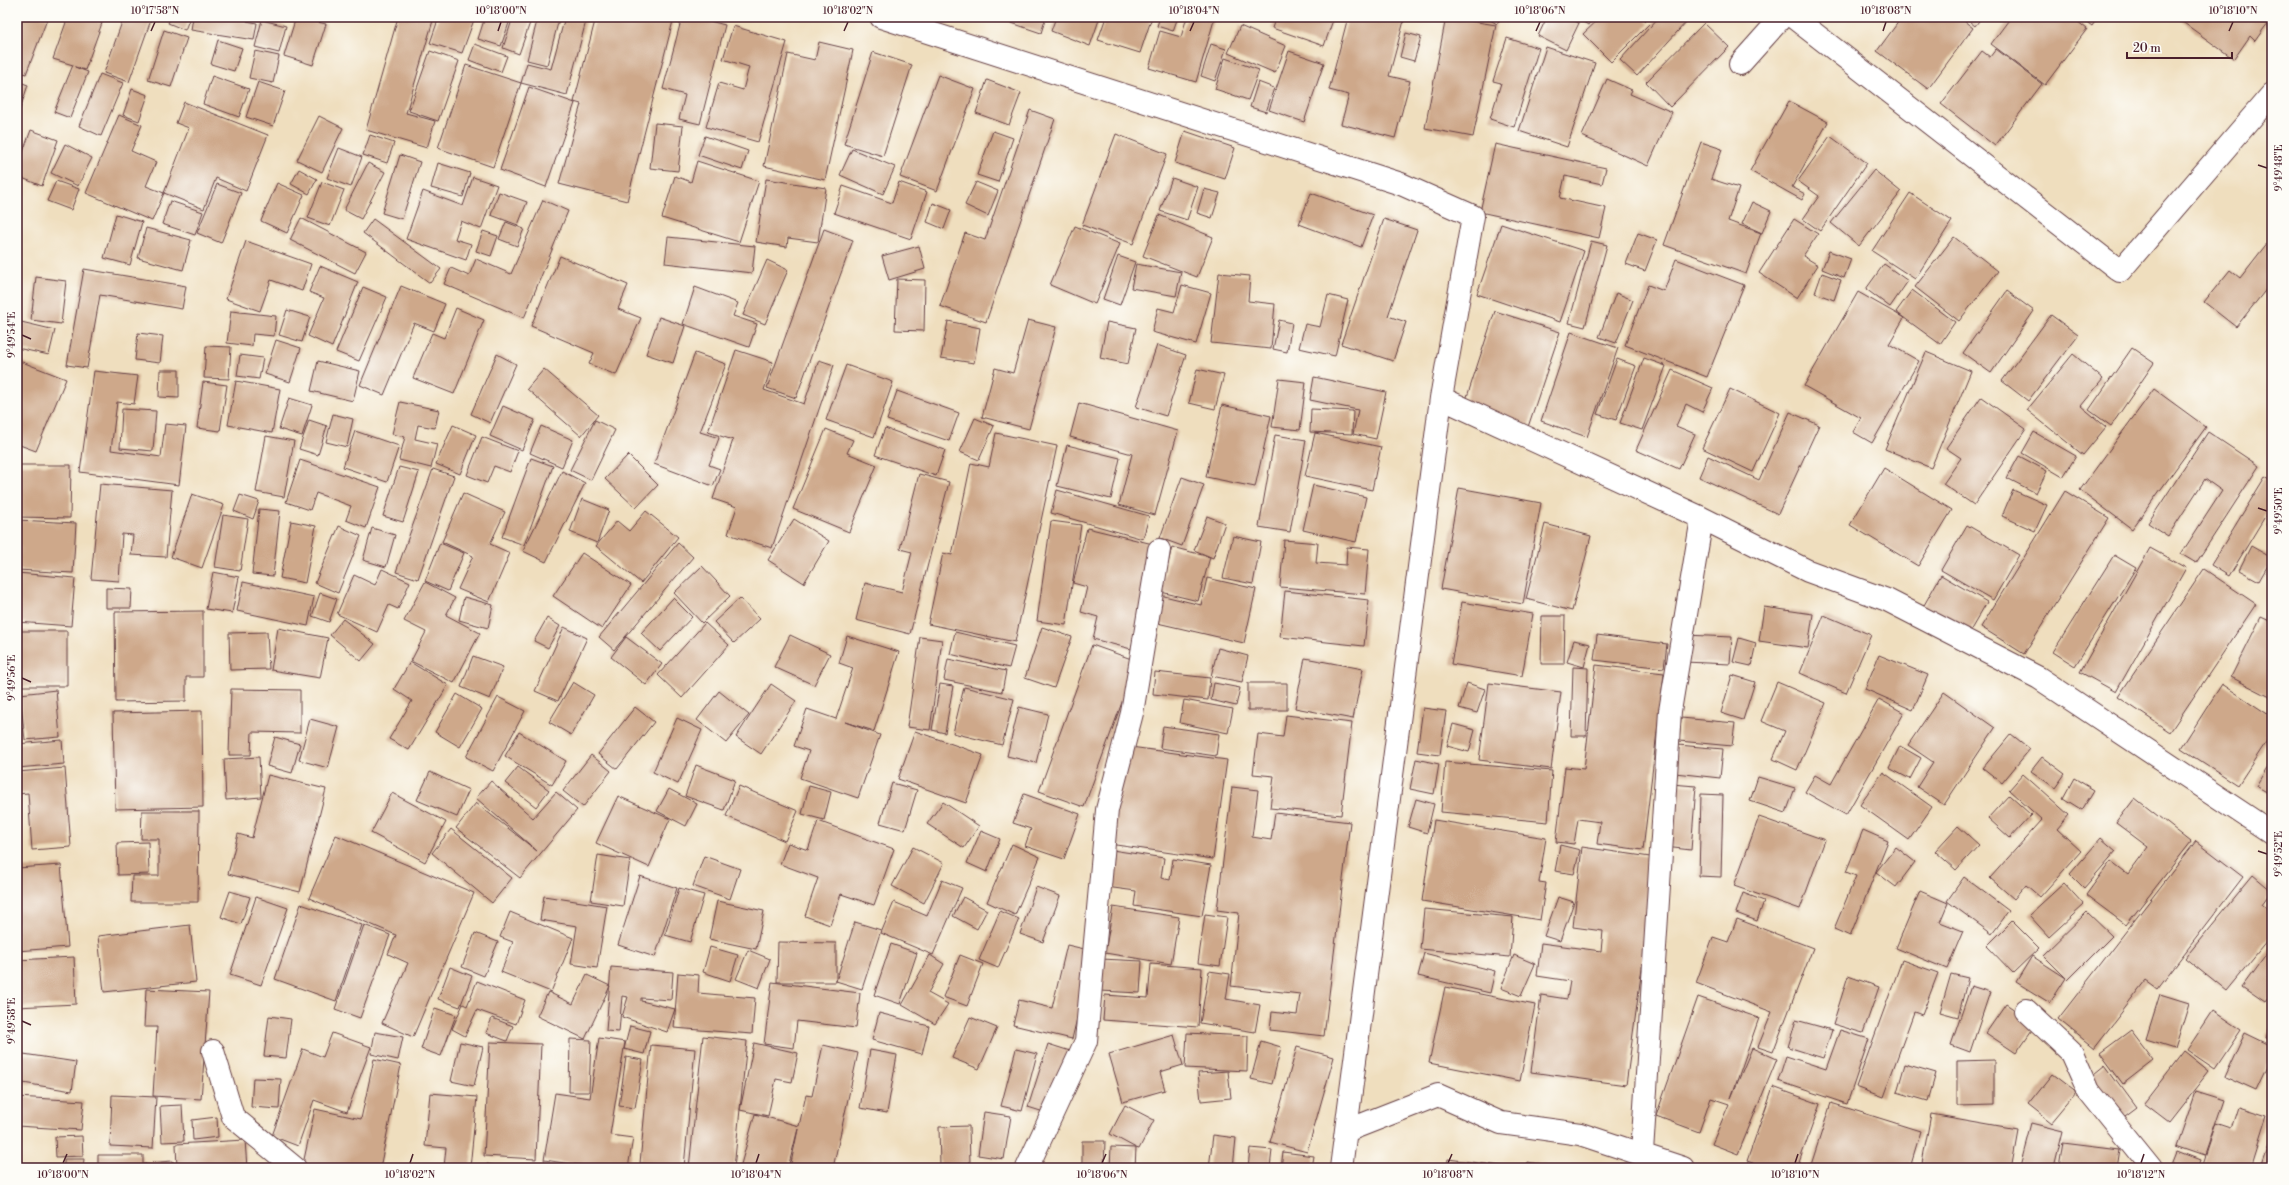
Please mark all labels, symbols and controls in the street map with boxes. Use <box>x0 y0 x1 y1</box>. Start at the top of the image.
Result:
text: 10°17'58"N <box>131 5 180 17</box>
text: 10°18'00"N <box>475 5 527 17</box>
text: 10°18'02"N <box>823 5 874 17</box>
text: 10°18'04"N <box>1169 5 1220 17</box>
text: 10°18'06"N <box>1515 5 1566 17</box>
text: 10°18'08"N <box>1861 5 1912 17</box>
text: 10°18'10"N <box>2209 5 2258 17</box>
scale bar <box>2127 34 2232 60</box>
text: 20 m <box>2133 41 2161 56</box>
text: 9°49'48"E <box>2273 144 2285 191</box>
text: 9°49'54"E <box>6 312 18 358</box>
text: 9°49'50"E <box>2273 487 2285 534</box>
text: 9°49'56"E <box>6 655 18 701</box>
text: 9°49'52"E <box>2273 831 2285 877</box>
text: 9°49'58"E <box>6 998 18 1044</box>
text: 10°18'00"N <box>37 1169 89 1181</box>
text: 10°18'02"N <box>385 1169 436 1181</box>
text: 10°18'04"N <box>731 1169 782 1181</box>
text: 10°18'06"N <box>1077 1169 1128 1181</box>
text: 10°18'08"N <box>1423 1169 1474 1181</box>
text: 10°18'10"N <box>1771 1169 1820 1181</box>
text: 10°18'12"N <box>2117 1169 2166 1181</box>

